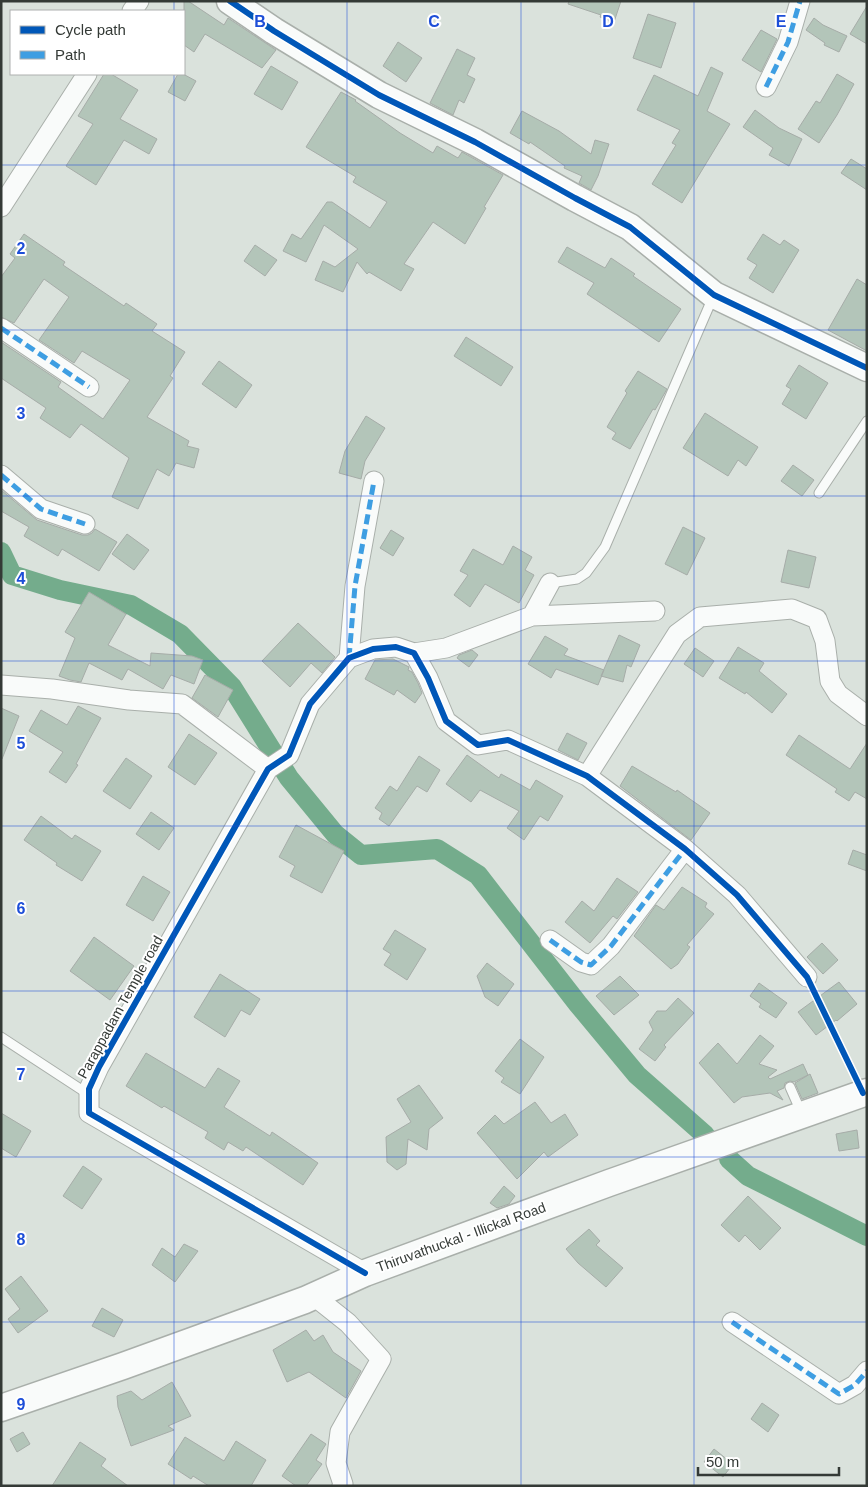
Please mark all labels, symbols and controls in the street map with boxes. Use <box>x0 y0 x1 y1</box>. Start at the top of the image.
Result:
legend <box>10 10 185 75</box>
text: B <box>254 13 266 30</box>
text: C <box>428 13 440 30</box>
text: D <box>602 13 614 30</box>
text: E <box>776 13 787 30</box>
text: Cycle path <box>55 21 126 38</box>
text: Path <box>55 46 86 63</box>
text: 2 <box>17 240 26 257</box>
text: 3 <box>17 405 26 422</box>
text: 4 <box>17 570 26 587</box>
text: 5 <box>17 735 26 752</box>
text: 6 <box>17 900 26 917</box>
street label: Parappadam Temple road <box>74 933 166 1081</box>
text: 7 <box>17 1066 26 1083</box>
street label: Thiruvathuckal - Illickal Road <box>374 1199 548 1275</box>
text: 8 <box>17 1231 26 1248</box>
text: 9 <box>17 1396 26 1413</box>
scale bar <box>698 1444 839 1476</box>
text: 50 m <box>706 1453 739 1470</box>

